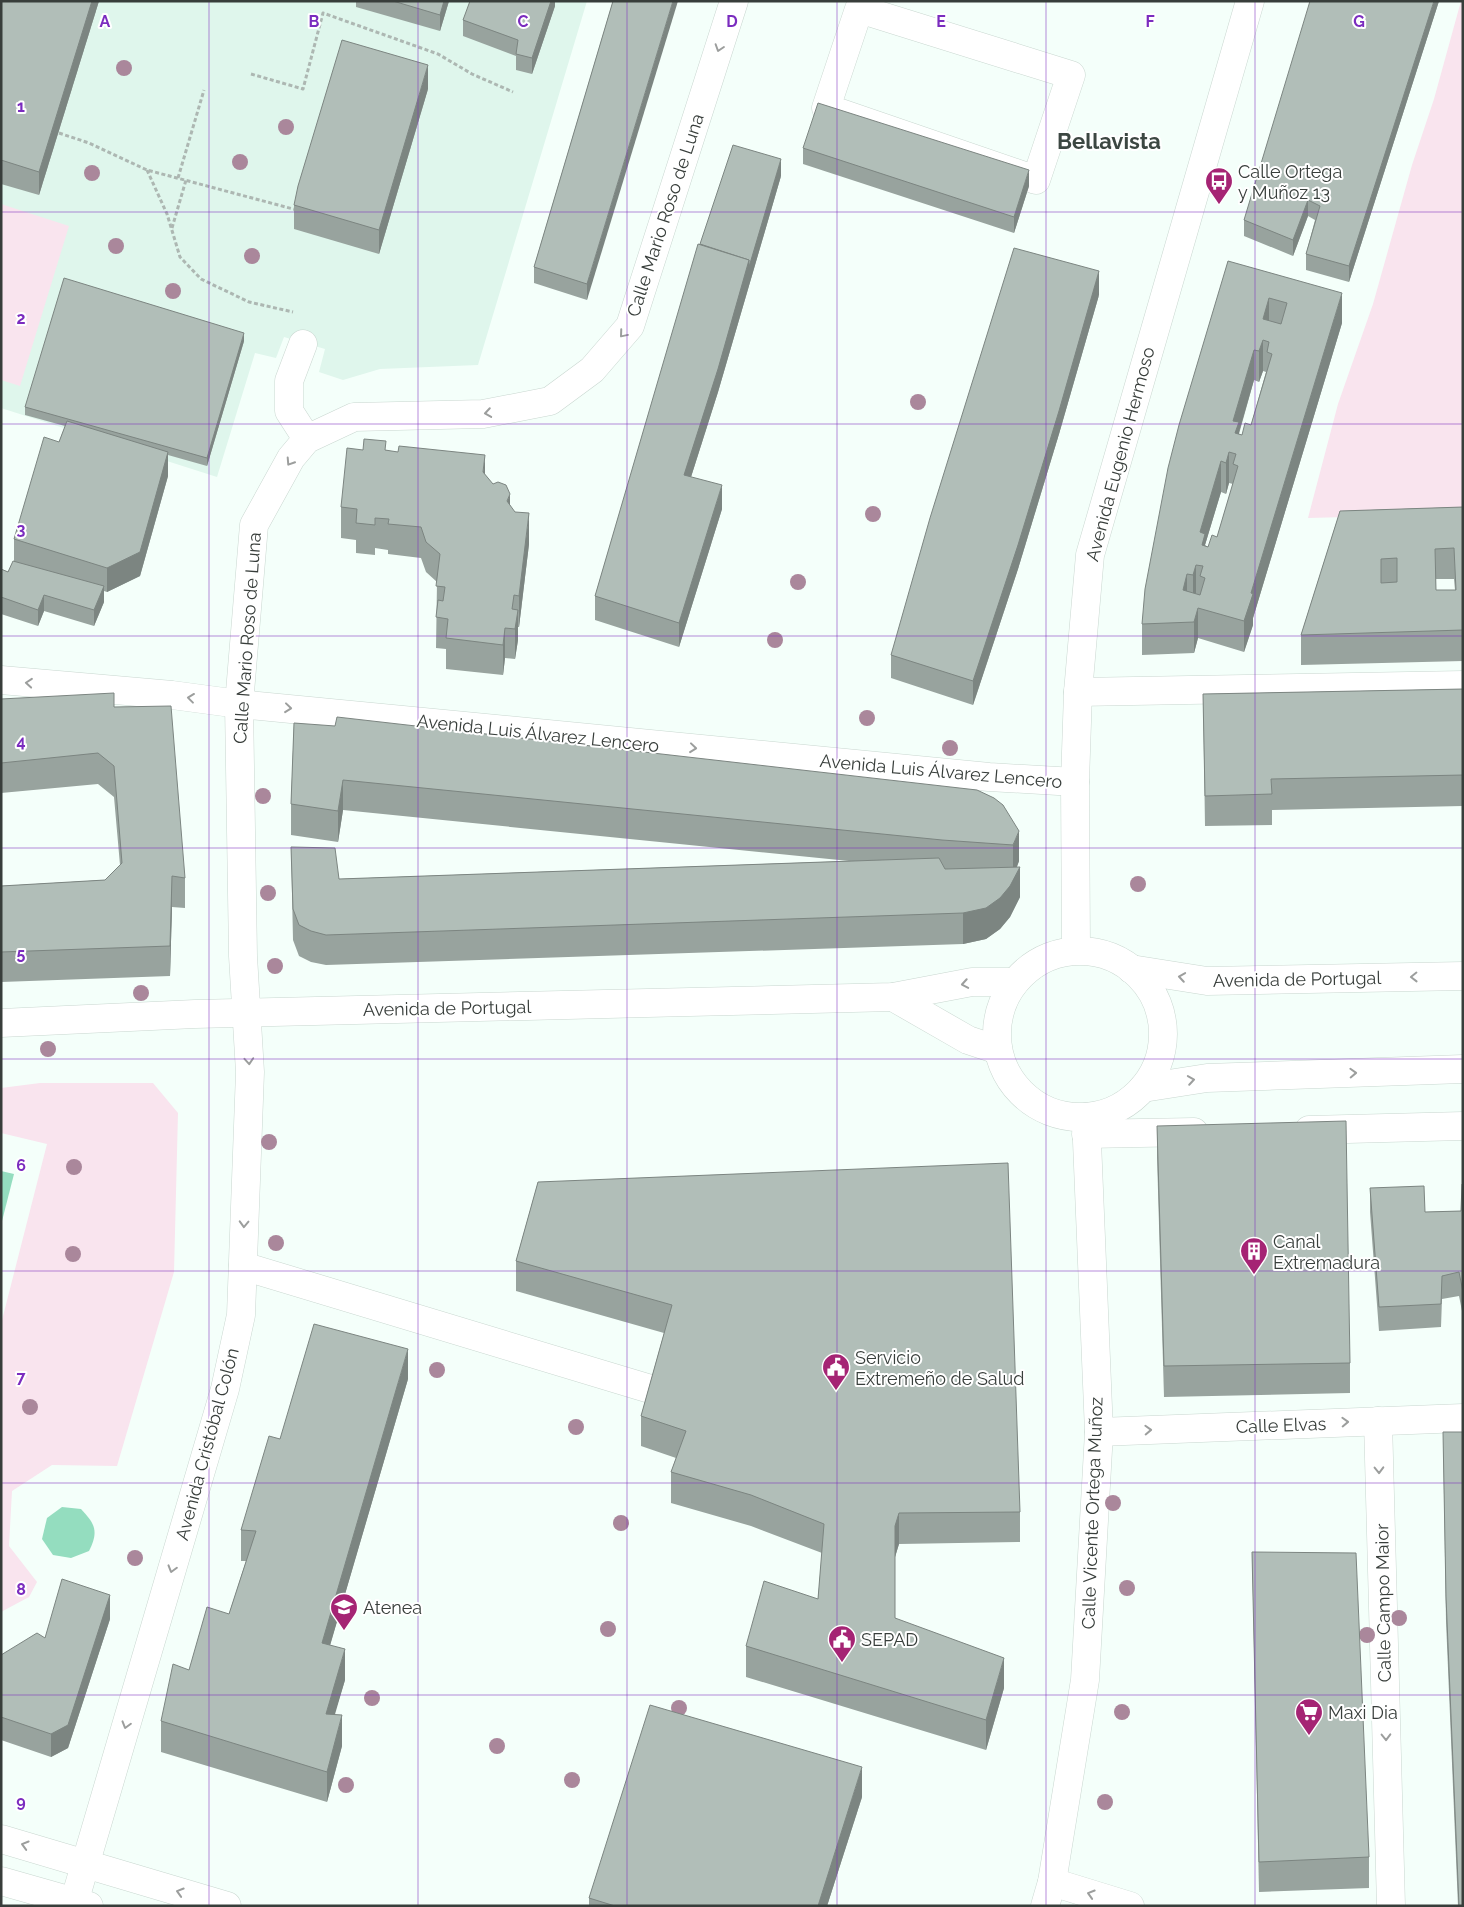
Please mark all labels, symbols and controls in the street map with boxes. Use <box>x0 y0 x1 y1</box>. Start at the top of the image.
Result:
text: A <box>100 12 111 31</box>
text: B <box>309 12 320 31</box>
text: C <box>518 12 529 31</box>
text: D <box>726 12 738 31</box>
text: E <box>936 12 946 31</box>
text: F <box>1145 12 1155 31</box>
text: G <box>1353 12 1365 31</box>
one-way arrow <box>715 43 725 51</box>
text: 1 <box>17 97 25 116</box>
street label: Calle Mario Roso de Luna <box>622 111 708 319</box>
district label: Bellavista <box>1057 128 1161 154</box>
place label: Calle Ortega y Muñoz 13 <box>1238 161 1342 203</box>
bus stop icon: Calle Ortega y Muñoz 13 <box>1204 166 1234 205</box>
text: 2 <box>16 309 26 328</box>
one-way arrow <box>620 328 629 337</box>
street label: Avenida Eugenio Hermoso <box>1081 344 1159 563</box>
one-way arrow <box>484 407 493 417</box>
one-way arrow <box>286 457 296 466</box>
text: 3 <box>17 520 26 539</box>
street label: Calle Mario Roso de Luna <box>229 531 265 745</box>
one-way arrow <box>25 678 33 689</box>
one-way arrow <box>187 693 195 704</box>
one-way arrow <box>284 703 292 714</box>
street label: Avenida Luis Álvarez Lencero <box>416 709 661 756</box>
text: 4 <box>16 732 26 751</box>
one-way arrow <box>690 742 698 753</box>
street label: Avenida Luis Álvarez Lencero <box>819 749 1064 792</box>
text: 5 <box>17 944 26 963</box>
street label: Avenida de Portugal <box>1213 967 1381 991</box>
one-way arrow <box>1177 972 1186 982</box>
one-way arrow <box>1410 972 1418 982</box>
one-way arrow <box>961 978 970 988</box>
street label: Avenida de Portugal <box>363 996 531 1020</box>
one-way arrow <box>244 1058 255 1066</box>
one-way arrow <box>1349 1067 1357 1078</box>
one-way arrow <box>1187 1076 1195 1086</box>
text: 6 <box>16 1156 26 1175</box>
one-way arrow <box>239 1220 250 1228</box>
place label: Canal Extremadura <box>1273 1231 1380 1273</box>
building icon: Canal Extremadura <box>1239 1236 1269 1275</box>
street label: Avenida Cristóbal Colón <box>171 1346 243 1542</box>
place label: Servicio Extremeño de Salud <box>855 1347 1024 1389</box>
public building icon: Servicio Extremeño de Salud <box>821 1352 851 1391</box>
text: 7 <box>17 1368 26 1387</box>
street label: Calle Vicente Ortega Muñoz <box>1077 1396 1107 1630</box>
street label: Calle Elvas <box>1235 1413 1327 1437</box>
one-way arrow <box>1341 1417 1349 1428</box>
one-way arrow <box>1144 1424 1152 1435</box>
one-way arrow <box>1374 1466 1385 1474</box>
street label: Calle Campo Maior <box>1371 1523 1395 1683</box>
one-way arrow <box>167 1565 177 1573</box>
text: 8 <box>16 1580 26 1599</box>
school or university icon: Atenea <box>329 1592 359 1631</box>
place label: Atenea <box>363 1597 422 1618</box>
public building icon: SEPAD <box>827 1624 857 1663</box>
place label: SEPAD <box>861 1629 918 1650</box>
supermarket icon: Maxi Dia <box>1294 1697 1324 1736</box>
place label: Maxi Dia <box>1328 1702 1398 1723</box>
one-way arrow <box>121 1720 131 1729</box>
one-way arrow <box>1381 1734 1391 1741</box>
text: 9 <box>16 1792 26 1811</box>
one-way arrow <box>21 1841 29 1851</box>
one-way arrow <box>177 1887 185 1897</box>
one-way arrow <box>1088 1889 1096 1899</box>

